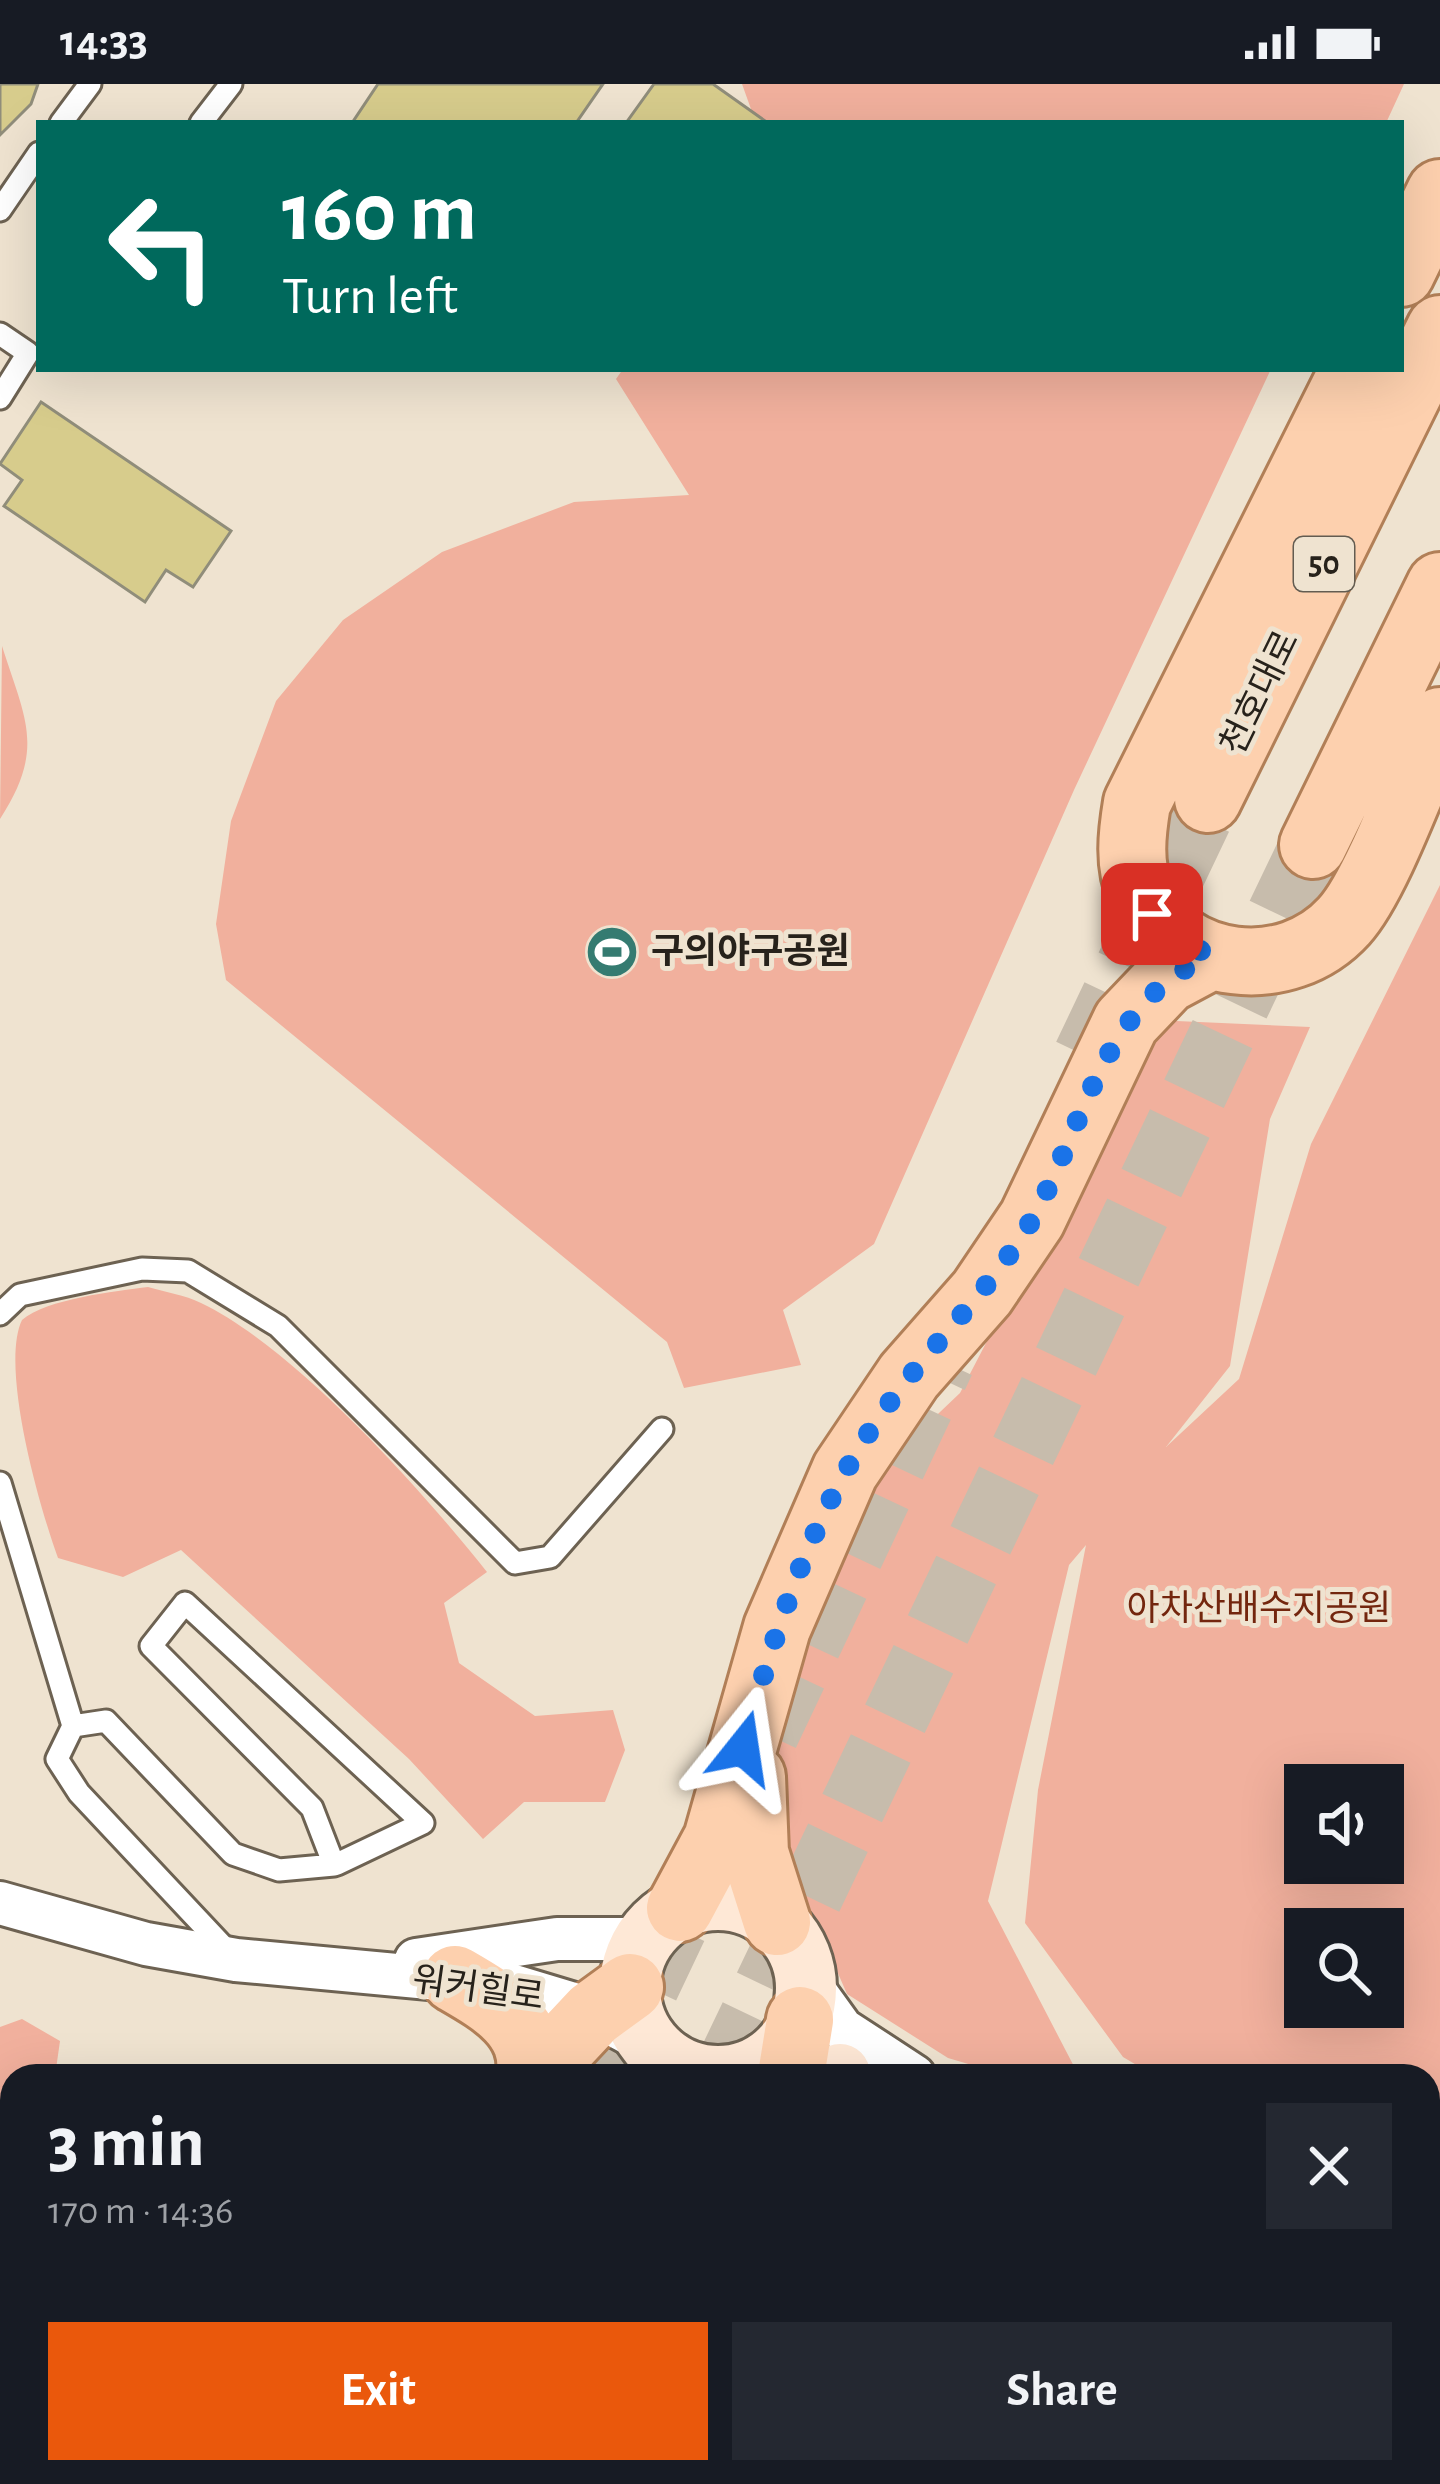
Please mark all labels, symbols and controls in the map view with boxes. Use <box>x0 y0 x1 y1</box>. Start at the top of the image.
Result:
text: 14:33 <box>60 19 148 64</box>
icon: left <box>84 168 240 324</box>
text: 160 m <box>282 172 477 256</box>
text: Turn left <box>282 270 458 324</box>
road number: 50 <box>1294 537 1354 591</box>
street label: 천호대로 <box>1214 625 1305 760</box>
pin <box>1101 863 1203 965</box>
icon: arrive <box>1119 881 1185 947</box>
sports icon: 구의야구공원 <box>584 924 640 980</box>
place label: 구의야구공원 <box>651 932 850 970</box>
park label: 아차산배수지공원 <box>1127 1590 1391 1627</box>
position arrow <box>680 1685 806 1811</box>
map controls <box>1284 1764 1404 2028</box>
button: sound <box>1284 1764 1404 1884</box>
button: search <box>1284 1908 1404 2028</box>
street label: 워커힐로 <box>410 1960 546 2016</box>
button: close <box>1266 2103 1392 2229</box>
text: 3 min <box>48 2107 205 2179</box>
text: 170 m · 14:36 <box>48 2192 233 2231</box>
button: Exit <box>48 2322 708 2460</box>
button: Share <box>732 2322 1392 2460</box>

